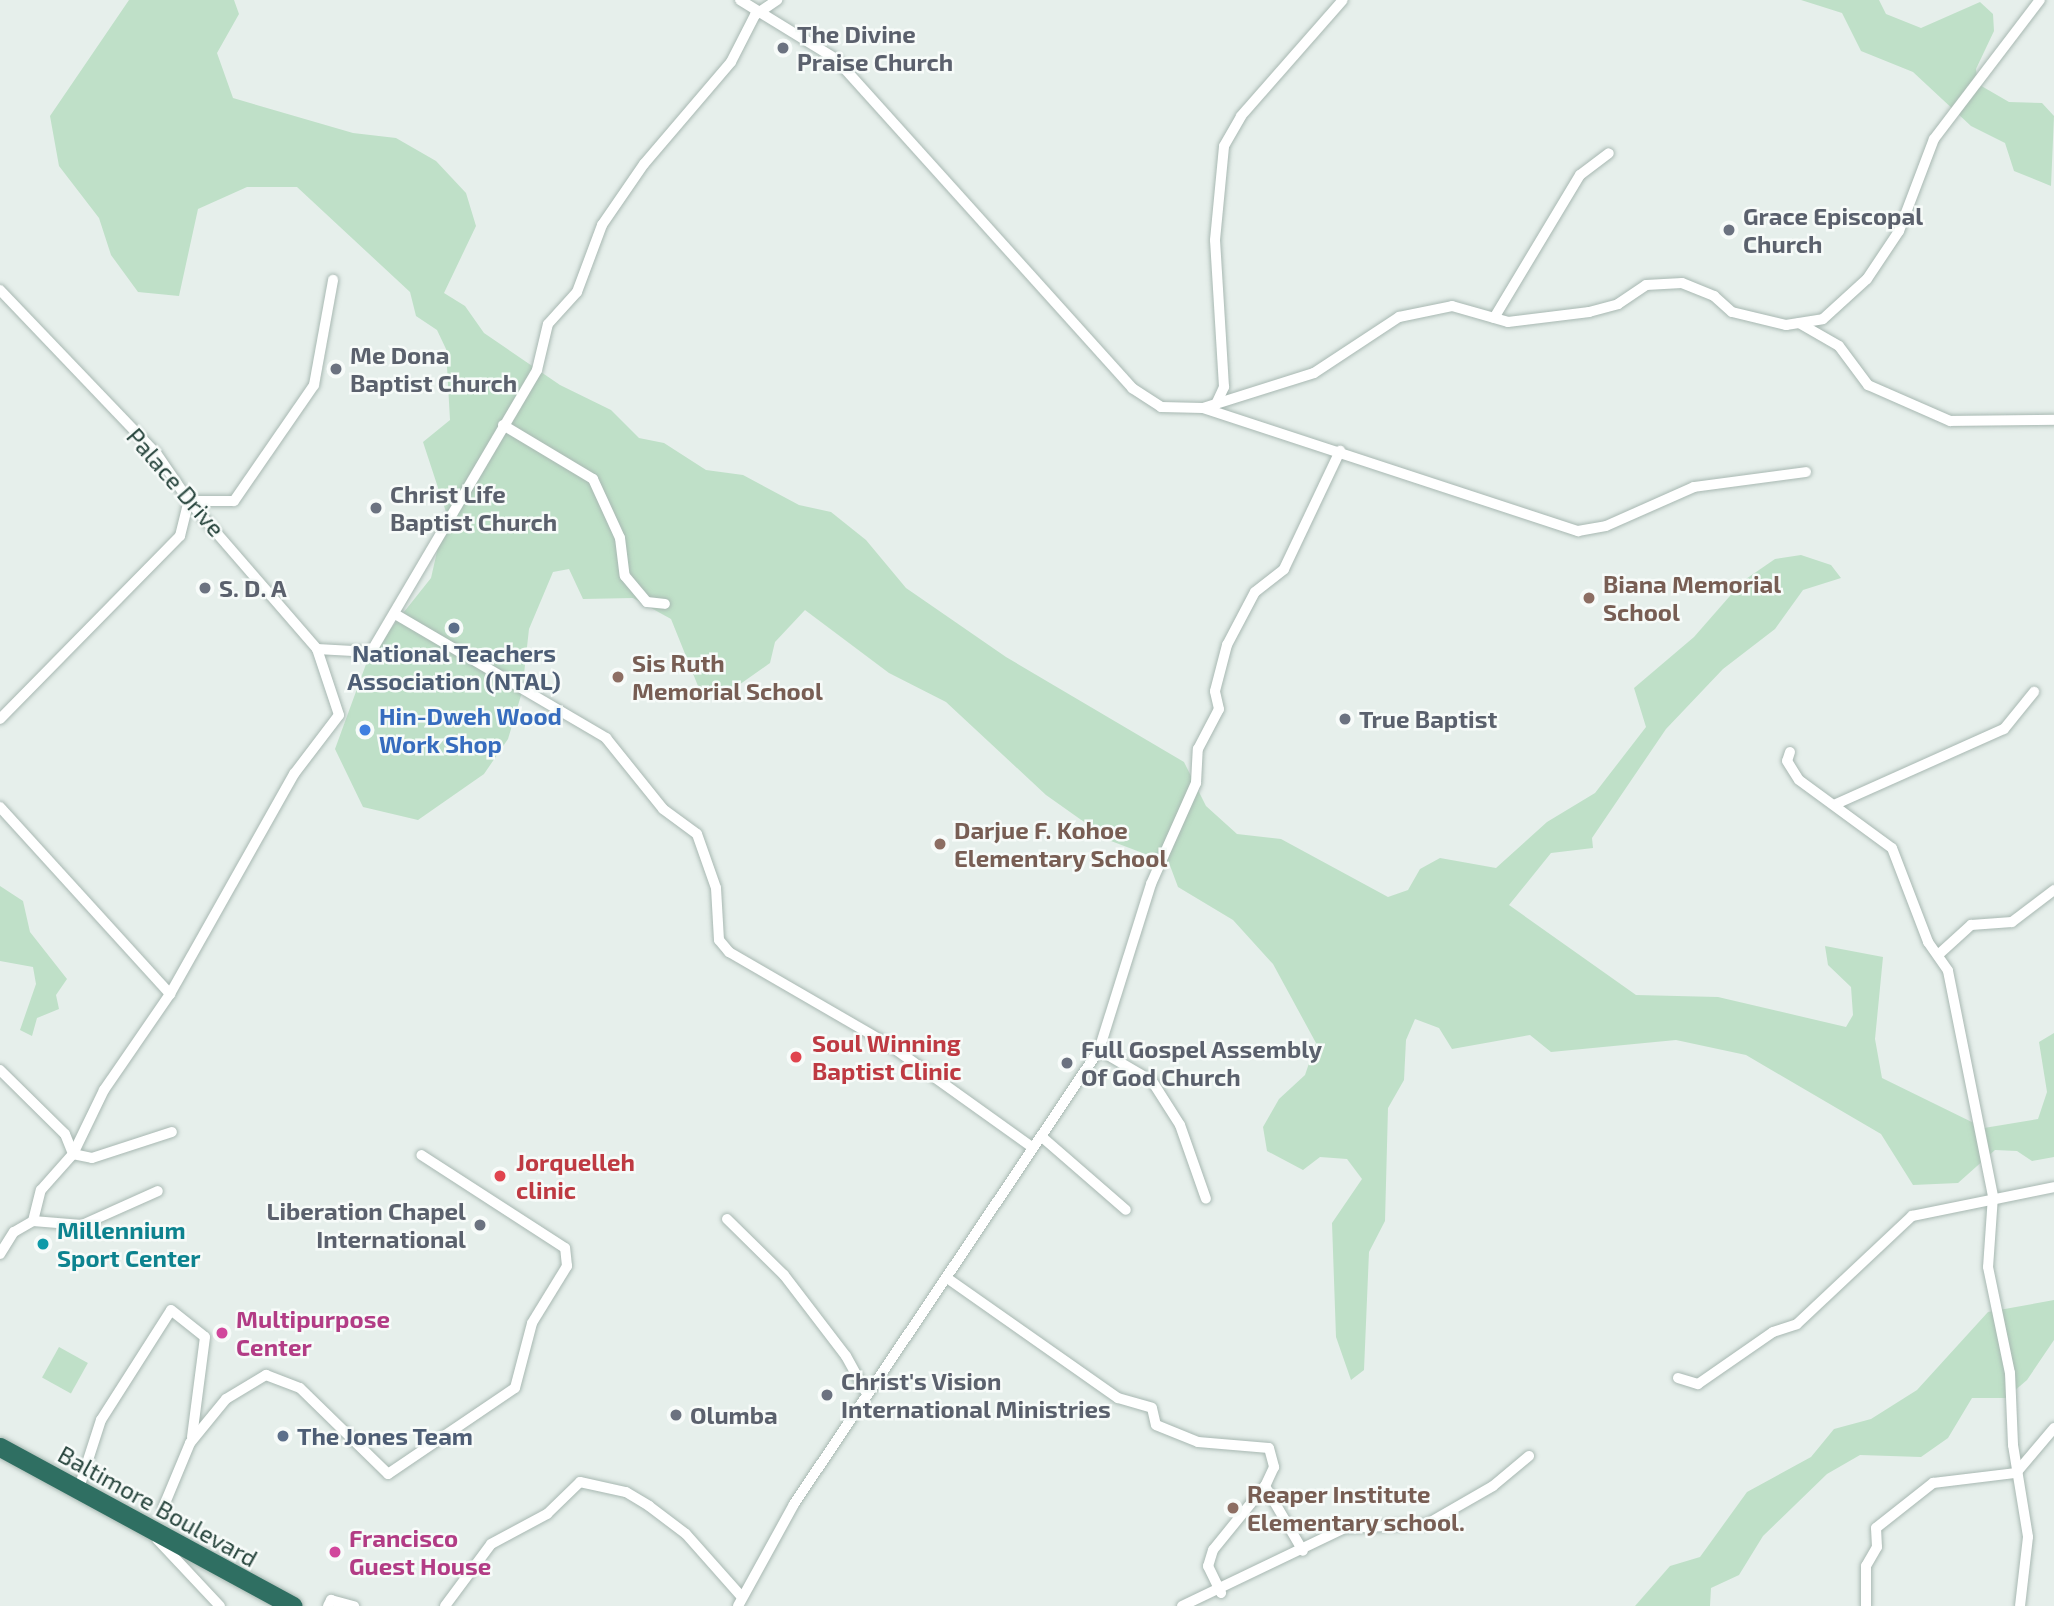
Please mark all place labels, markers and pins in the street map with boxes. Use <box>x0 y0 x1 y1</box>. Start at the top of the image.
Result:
place label: The Divine Praise Church <box>797 20 953 76</box>
marker: The Divine Praise Church <box>775 40 791 56</box>
place label: Grace Episcopal Church <box>1743 202 1923 258</box>
marker: Grace Episcopal Church <box>1721 222 1737 238</box>
place label: Me Dona Baptist Church <box>350 341 517 397</box>
marker: Me Dona Baptist Church <box>328 361 344 377</box>
place label: Christ Life Baptist Church <box>390 480 557 536</box>
marker: Christ Life Baptist Church <box>368 500 384 516</box>
place label: Biana Memorial School <box>1603 570 1781 626</box>
place label: S. D. A <box>219 574 287 602</box>
marker: S. D. A <box>197 580 213 596</box>
marker: Biana Memorial School <box>1581 590 1597 606</box>
marker: National Teachers Association (NTAL) <box>446 620 462 636</box>
place label: National Teachers Association (NTAL) <box>347 639 561 695</box>
place label: Sis Ruth Memorial School <box>632 649 823 705</box>
marker: Sis Ruth Memorial School <box>610 669 626 685</box>
place label: Hin-Dweh Wood Work Shop <box>379 702 562 758</box>
place label: True Baptist <box>1359 705 1497 733</box>
marker: True Baptist <box>1337 711 1353 727</box>
marker: Hin-Dweh Wood Work Shop <box>357 722 373 738</box>
place label: Darjue F. Kohoe Elementary School <box>954 816 1168 872</box>
marker: Darjue F. Kohoe Elementary School <box>932 836 948 852</box>
place label: Soul Winning Baptist Clinic <box>812 1029 962 1085</box>
place label: Full Gospel Assembly Of God Church <box>1081 1035 1324 1091</box>
marker: Soul Winning Baptist Clinic <box>786 1047 806 1067</box>
marker: Full Gospel Assembly Of God Church <box>1059 1055 1075 1071</box>
place label: Jorquelleh clinic <box>516 1148 635 1204</box>
marker: Jorquelleh clinic <box>490 1166 510 1186</box>
place label: Liberation Chapel International <box>267 1197 466 1253</box>
place label: Millennium Sport Center <box>57 1216 201 1272</box>
marker: Liberation Chapel International <box>472 1217 488 1233</box>
marker: Millennium Sport Center <box>35 1236 51 1252</box>
place label: Multipurpose Center <box>236 1305 390 1361</box>
marker: Multipurpose Center <box>214 1325 230 1341</box>
place label: Christ's Vision International Ministries <box>841 1367 1111 1423</box>
marker: Christ's Vision International Ministries <box>819 1387 835 1403</box>
place label: Olumba <box>690 1401 778 1429</box>
marker: Olumba <box>668 1407 684 1423</box>
place label: The Jones Team <box>297 1422 474 1450</box>
marker: The Jones Team <box>275 1428 291 1444</box>
place label: Reaper Institute Elementary school. <box>1247 1480 1465 1536</box>
marker: Reaper Institute Elementary school. <box>1225 1500 1241 1516</box>
place label: Francisco Guest House <box>349 1524 491 1580</box>
marker: Francisco Guest House <box>327 1544 343 1560</box>

